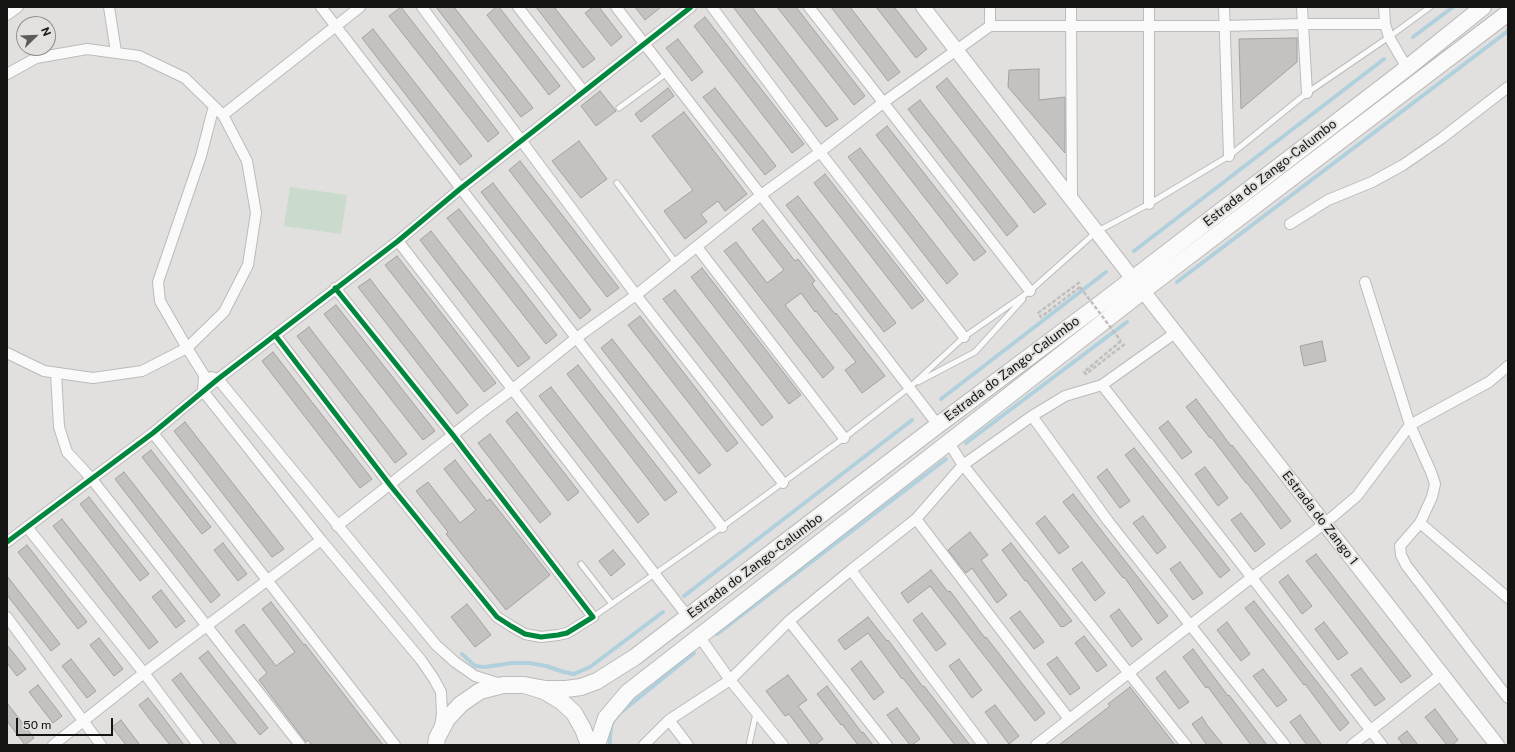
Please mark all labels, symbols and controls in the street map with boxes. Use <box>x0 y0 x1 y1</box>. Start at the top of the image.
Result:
north arrow <box>16 16 56 56</box>
text: N <box>39 25 53 38</box>
street label: Estrada do Zango-Calumbo <box>1200 116 1340 230</box>
street label: Estrada do Zango-Calumbo <box>941 313 1083 425</box>
street label: Estrada do Zango 1 <box>1279 468 1361 568</box>
street label: Estrada do Zango-Calumbo <box>684 510 826 622</box>
scale bar <box>18 710 115 736</box>
text: 50 m <box>23 718 51 732</box>

